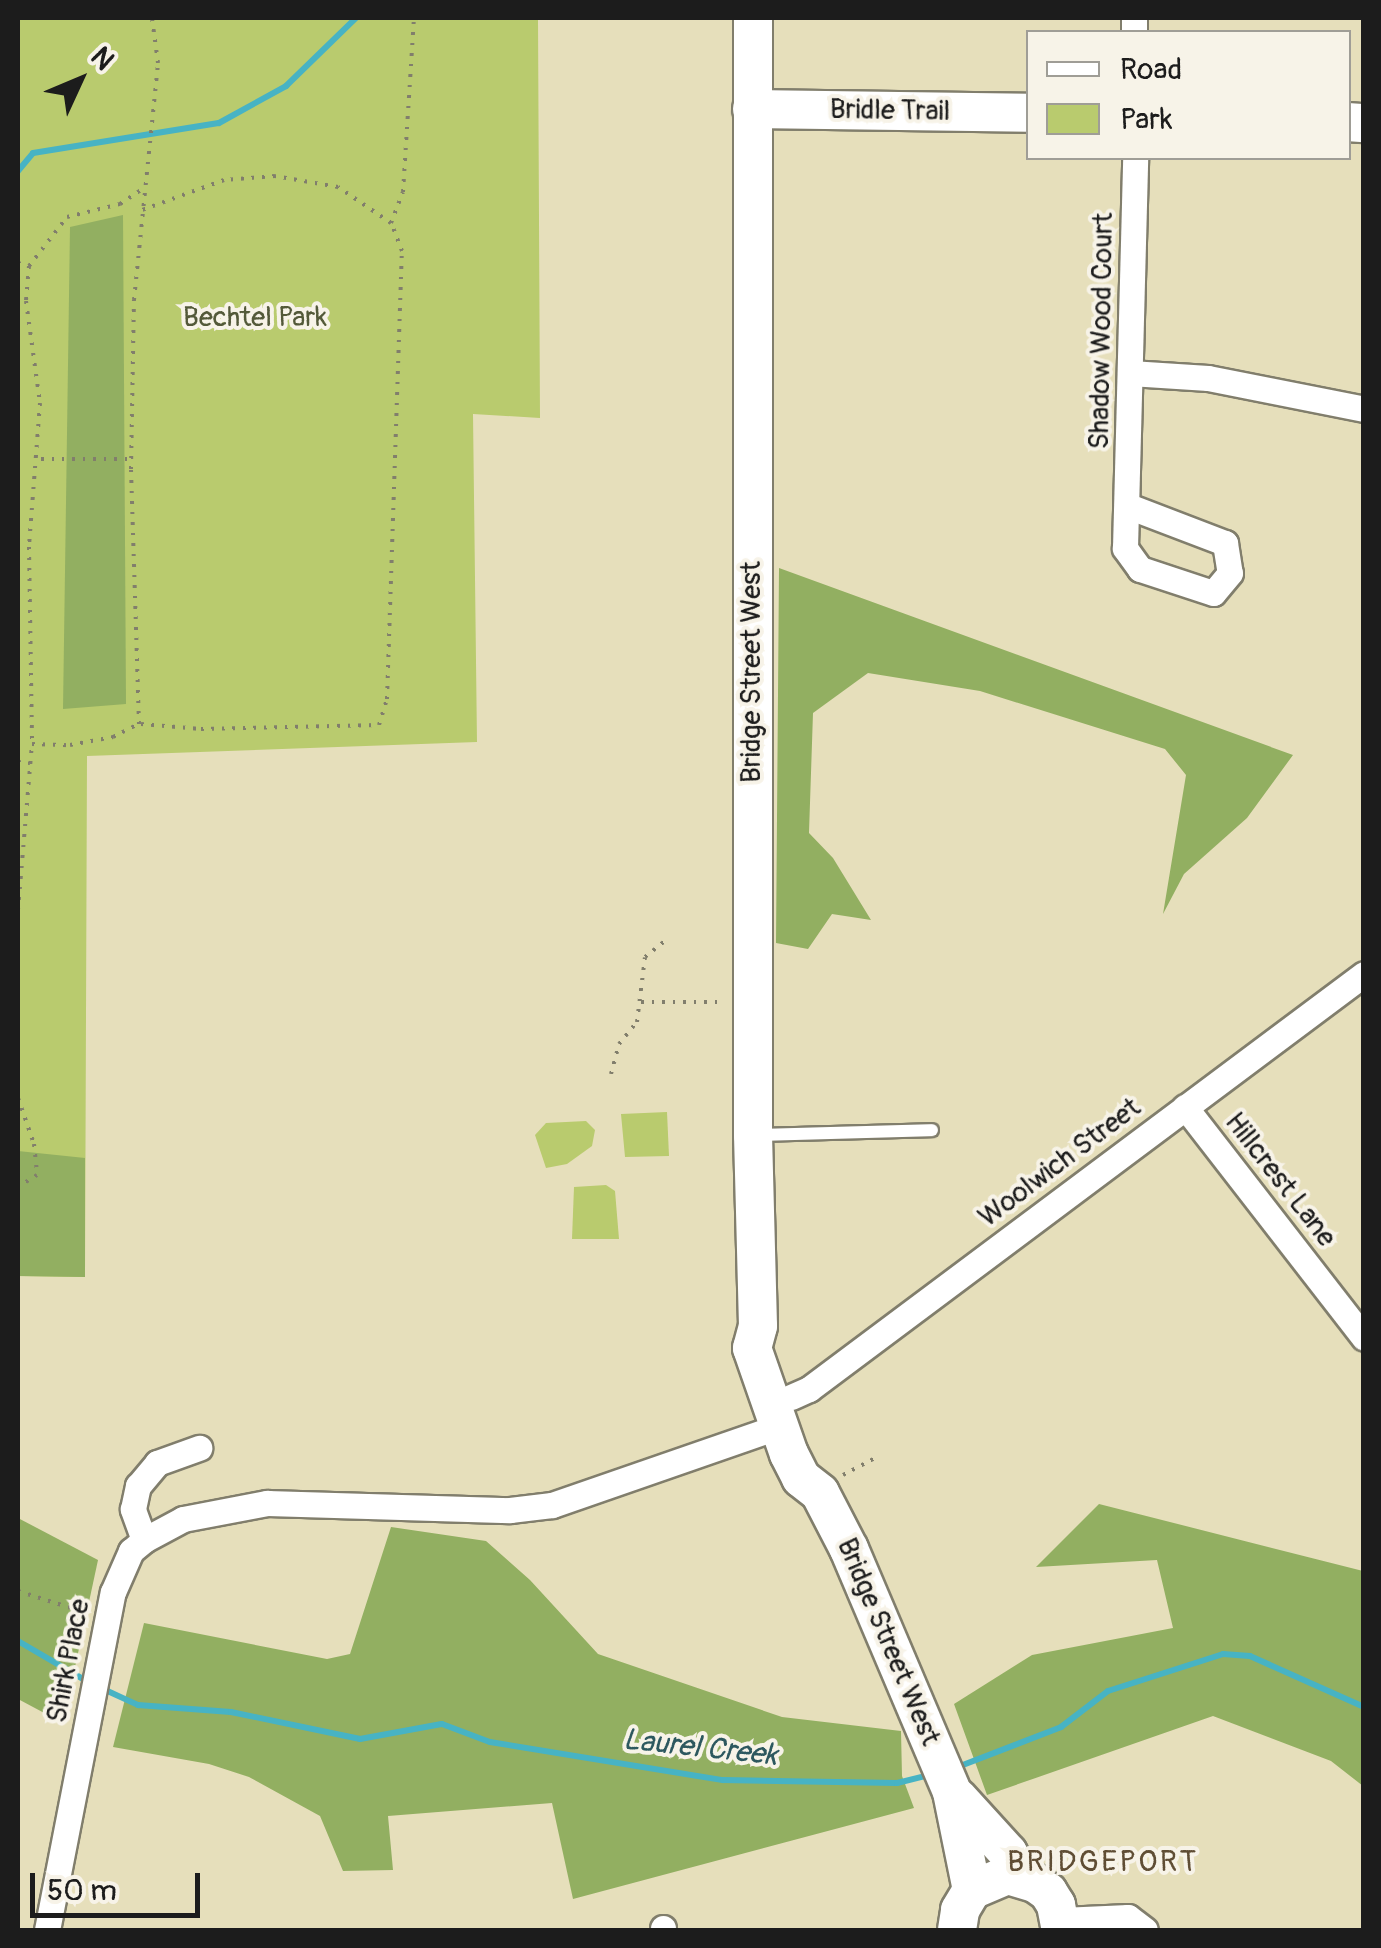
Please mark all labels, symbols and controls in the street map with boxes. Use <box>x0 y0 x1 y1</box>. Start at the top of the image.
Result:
north arrow <box>30 30 130 130</box>
legend <box>1026 30 1351 160</box>
text: N <box>83 40 121 78</box>
text: Road <box>1120 51 1182 88</box>
street label: Bridle Trail <box>829 93 951 129</box>
text: Park <box>1120 101 1173 138</box>
street label: Shadow Wood Court <box>1083 212 1121 450</box>
park label: Bechtel Park <box>183 301 327 335</box>
street label: Bridge Street West <box>735 561 769 783</box>
street label: Woolwich Street <box>972 1091 1148 1235</box>
street label: Hillcrest Lane <box>1217 1106 1343 1254</box>
street label: Bridge Street West <box>829 1533 947 1751</box>
street label: Shirk Place <box>41 1596 97 1726</box>
water label: Laurel Creek <box>621 1722 779 1774</box>
district label: BRIDGEPORT <box>1007 1844 1199 1880</box>
scale bar <box>35 1853 205 1915</box>
text: 50 m <box>47 1872 117 1909</box>

